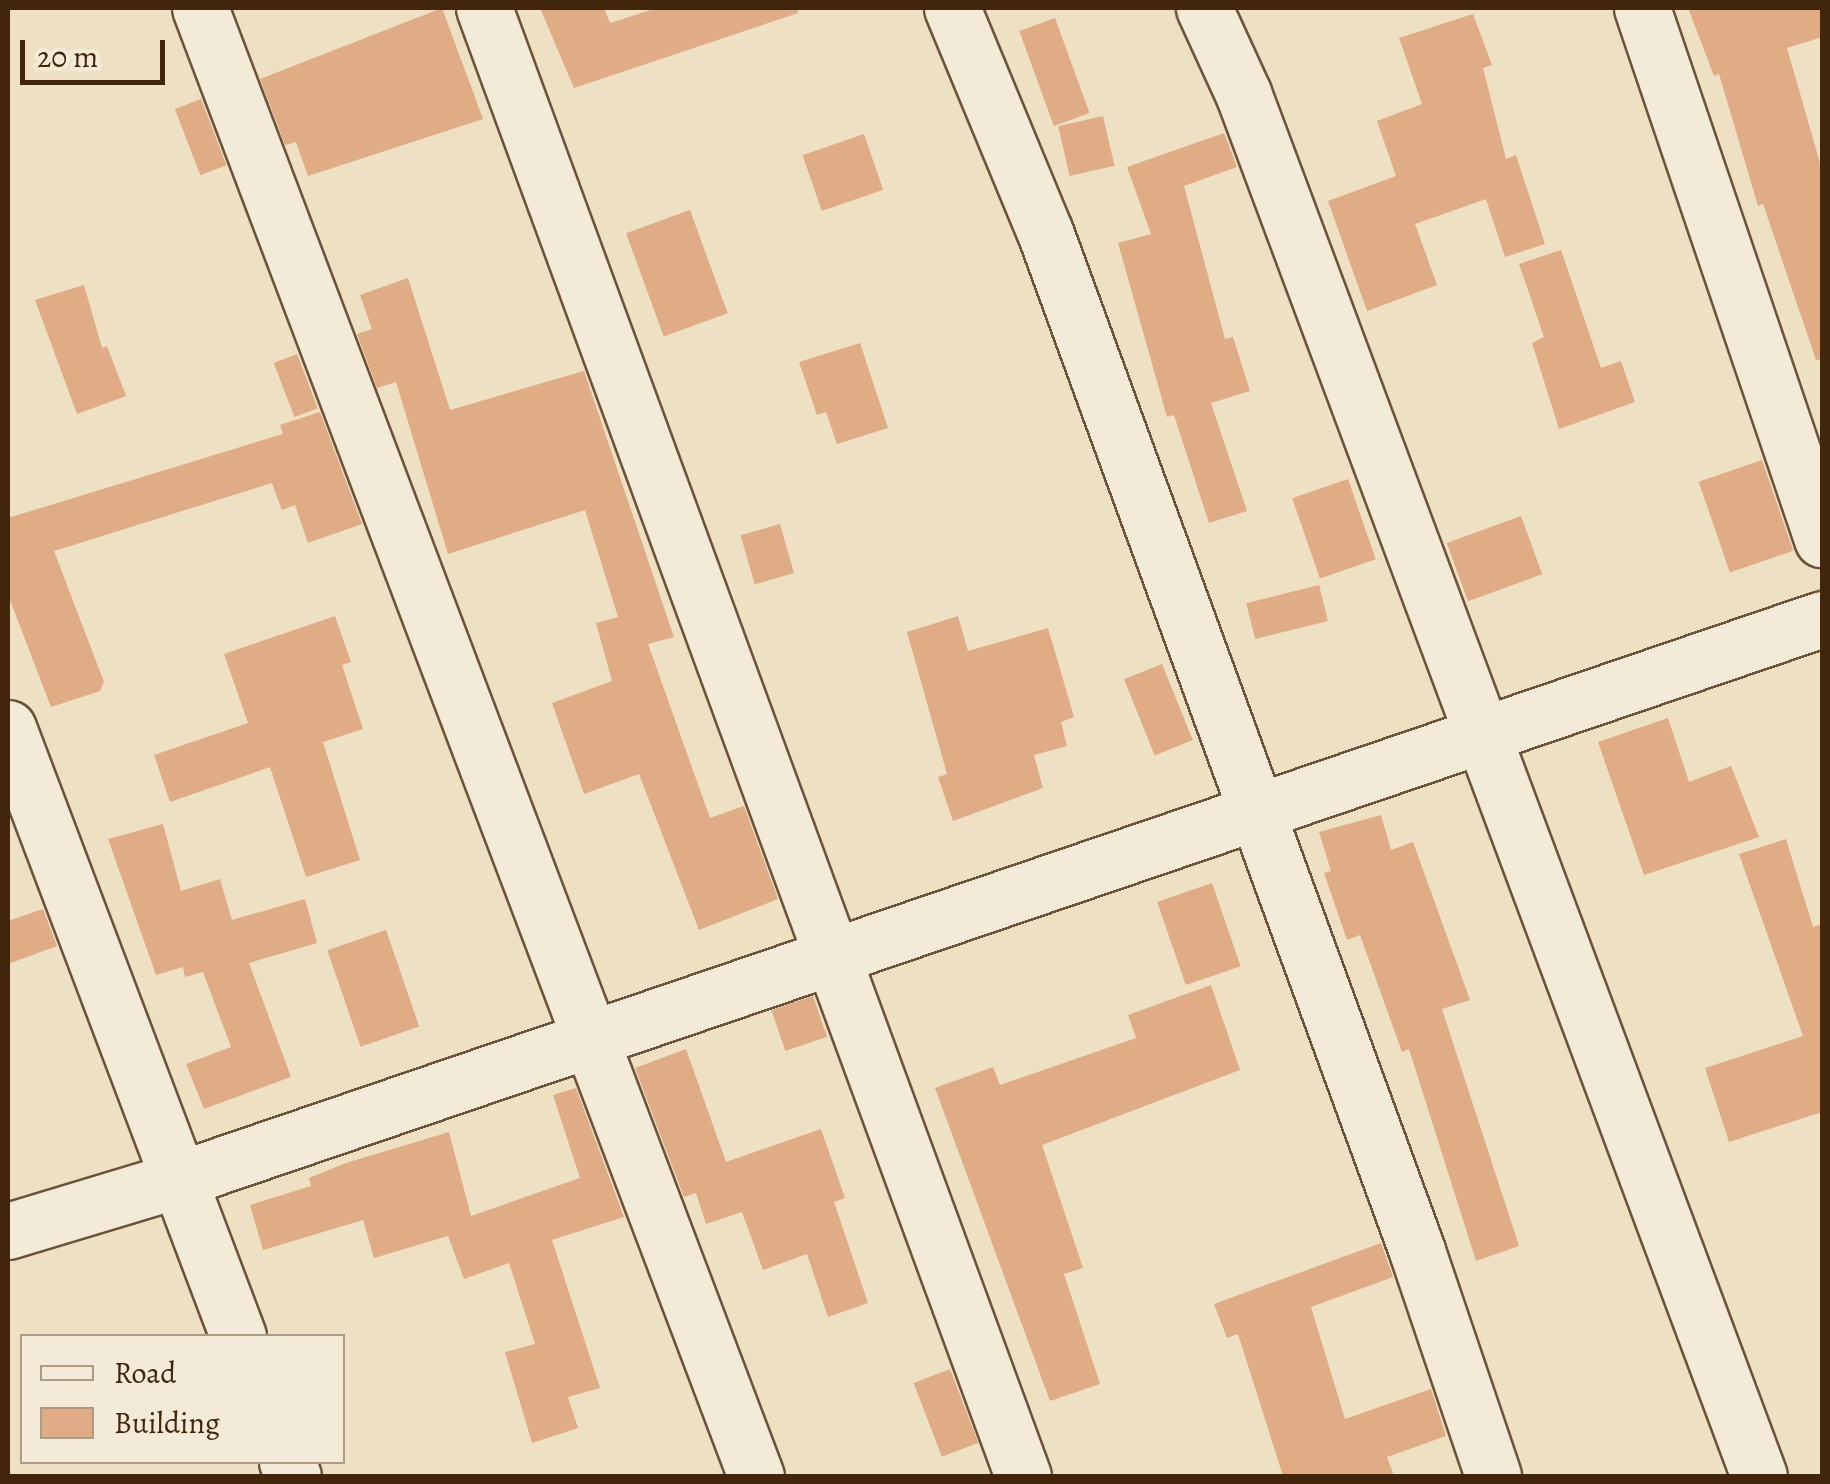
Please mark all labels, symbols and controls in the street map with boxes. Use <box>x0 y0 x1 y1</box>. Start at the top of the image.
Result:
scale bar <box>25 20 170 82</box>
text: 20 m <box>37 37 98 77</box>
legend <box>20 1334 345 1464</box>
text: Road <box>114 1353 176 1393</box>
text: Building <box>114 1403 220 1443</box>

